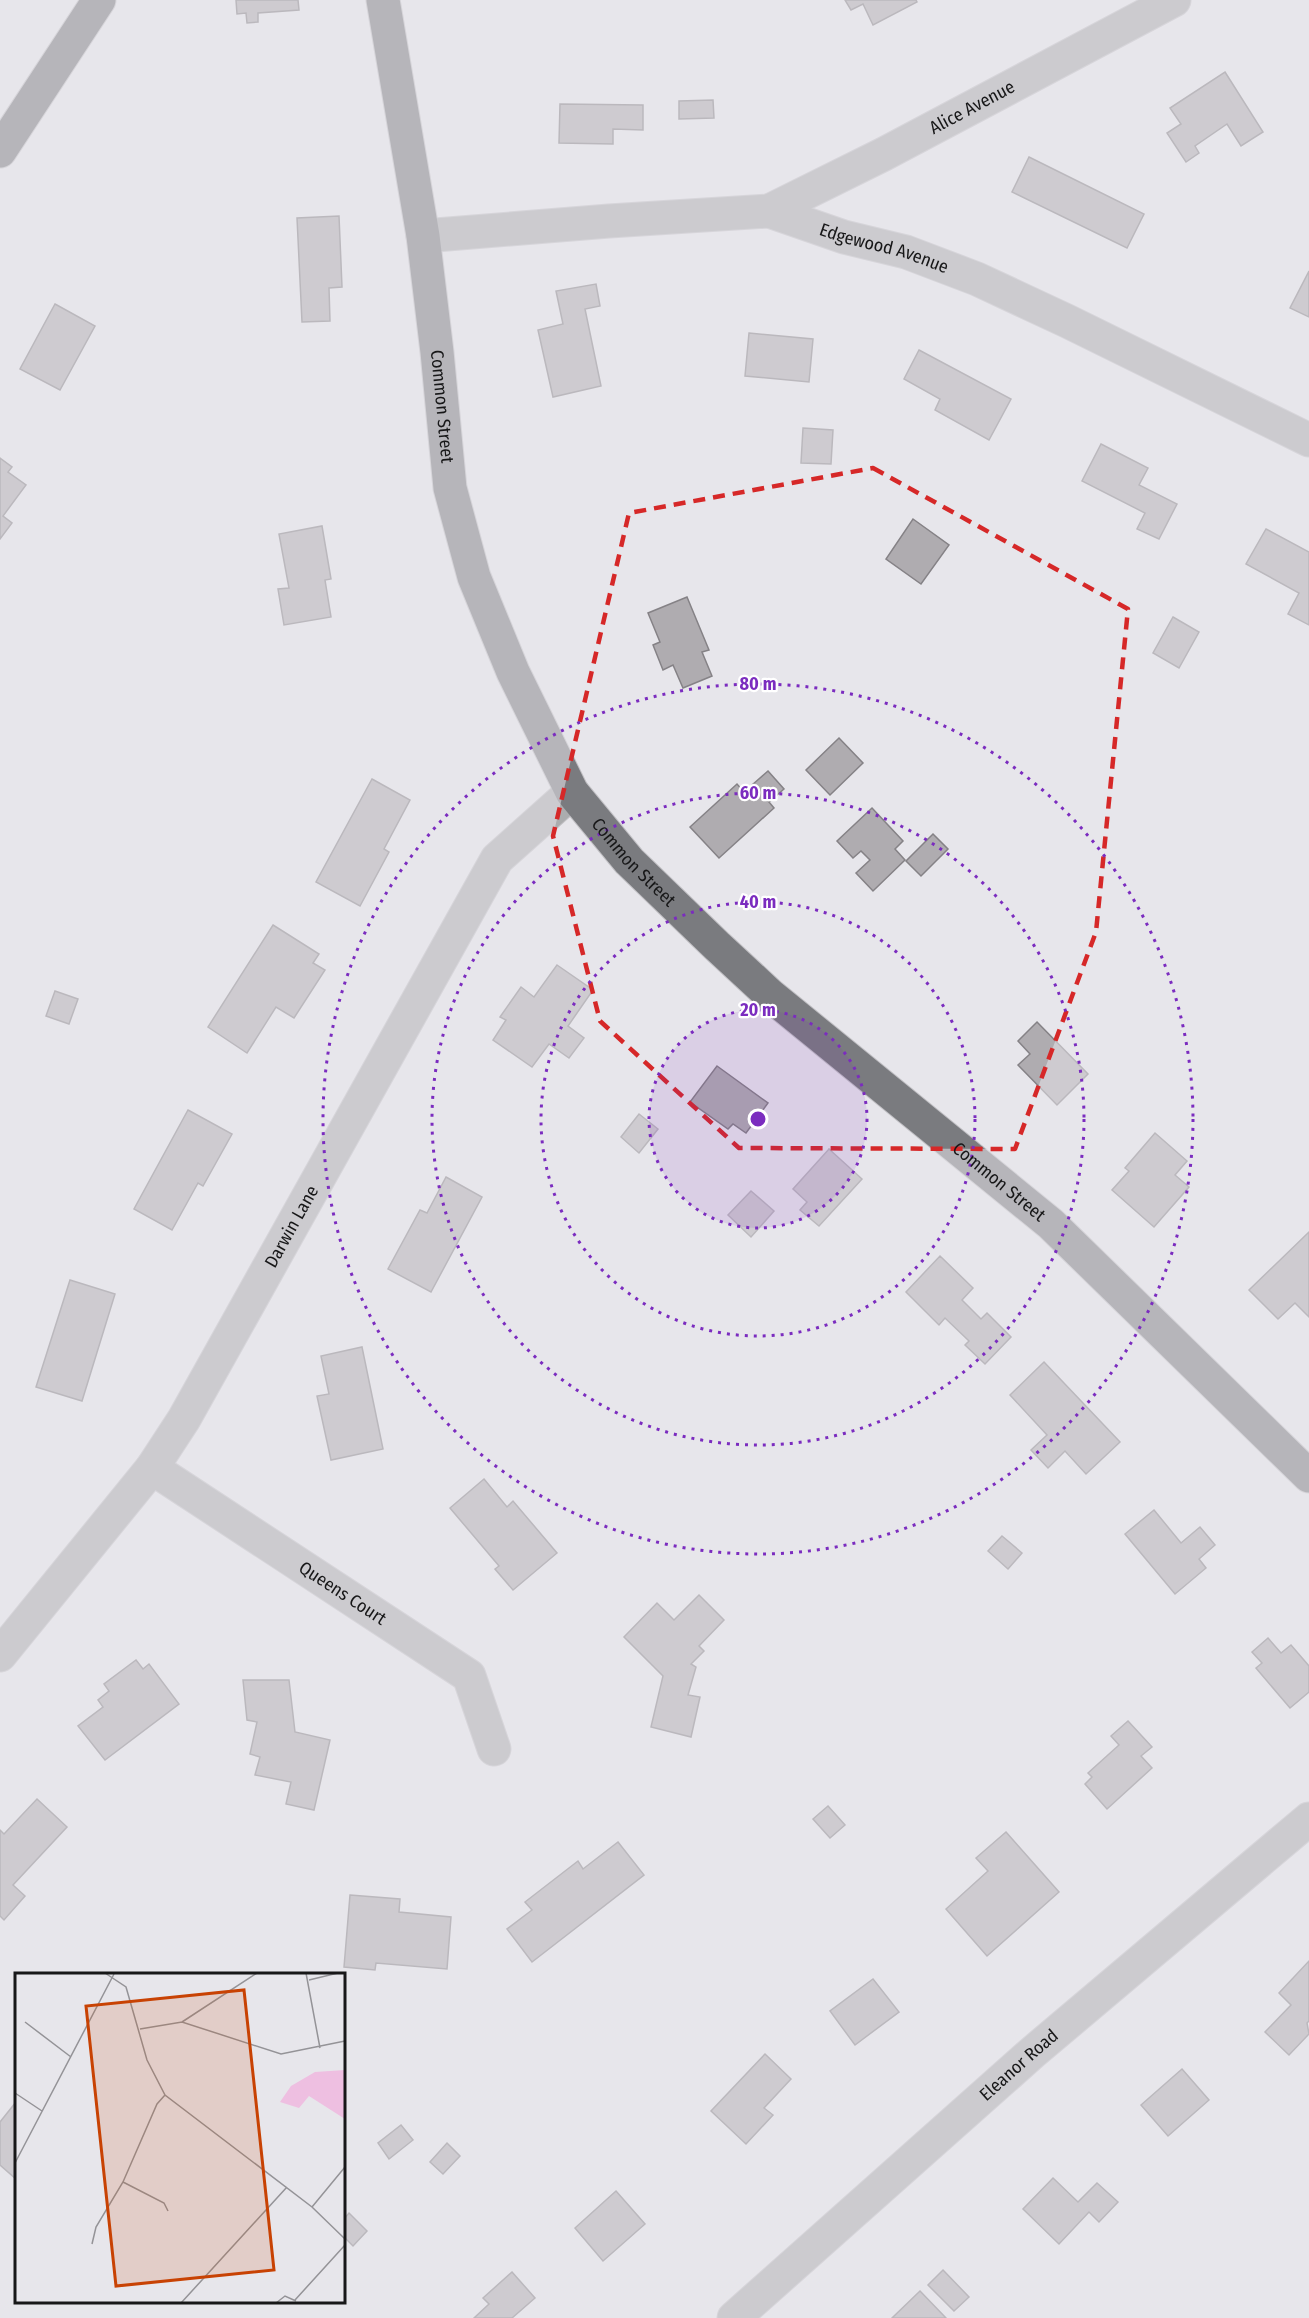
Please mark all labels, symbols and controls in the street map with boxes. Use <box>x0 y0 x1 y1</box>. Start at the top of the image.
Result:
street label: Alice Avenue <box>926 76 1019 139</box>
street label: Edgewood Avenue <box>817 218 952 278</box>
street label: Common Street <box>426 349 459 464</box>
text: 80 m <box>740 673 776 695</box>
text: 60 m <box>740 782 776 804</box>
street label: Common Street <box>587 813 680 911</box>
text: 40 m <box>740 891 776 913</box>
text: 20 m <box>739 999 776 1021</box>
centre of rings <box>748 1109 768 1129</box>
street label: Common Street <box>948 1137 1050 1226</box>
street label: Darwin Lane <box>260 1182 323 1271</box>
street label: Queens Court <box>295 1556 390 1630</box>
inset map <box>15 1973 345 2303</box>
street label: Eleanor Road <box>975 2025 1063 2105</box>

